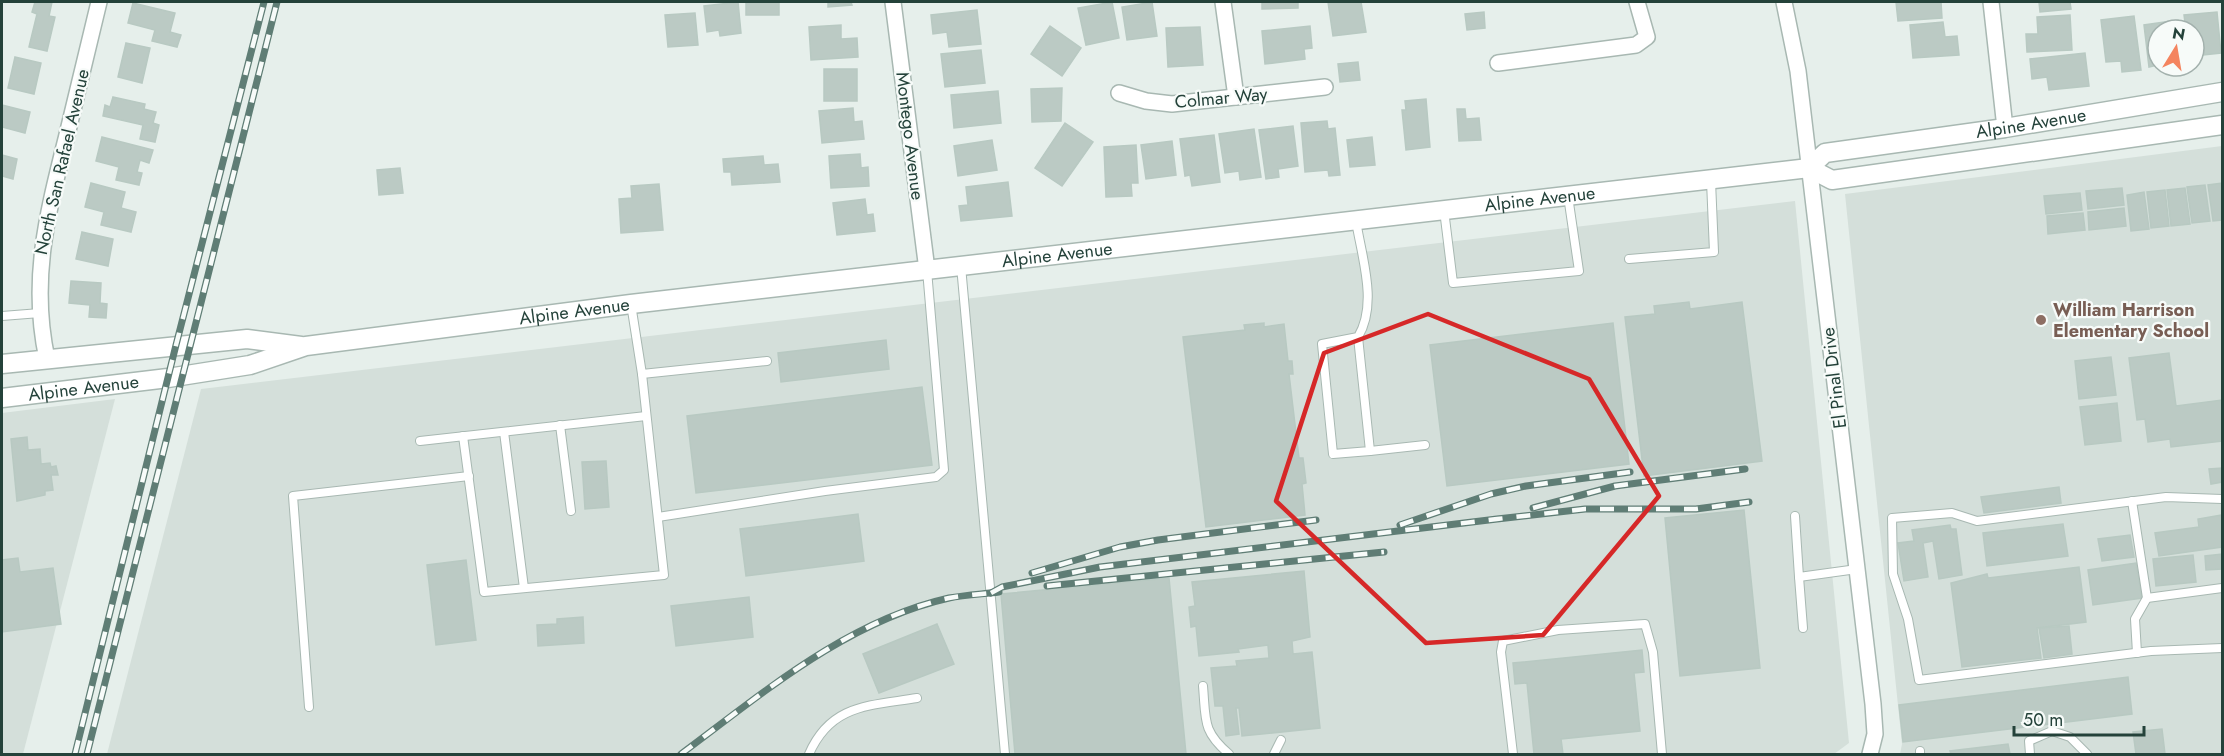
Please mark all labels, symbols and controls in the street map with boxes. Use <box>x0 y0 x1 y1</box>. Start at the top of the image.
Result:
north arrow <box>2146 18 2206 78</box>
text: N <box>2170 21 2187 46</box>
street label: North San Rafael Avenue <box>28 67 96 257</box>
street label: Montego Avenue <box>889 70 931 202</box>
street label: Colmar Way <box>1174 81 1269 115</box>
street label: Alpine Avenue <box>1974 102 2088 145</box>
street label: Alpine Avenue <box>1483 180 1597 218</box>
street label: Alpine Avenue <box>1000 236 1114 274</box>
street label: Alpine Avenue <box>518 291 631 331</box>
place label: William Harrison Elementary School <box>2053 297 2209 344</box>
marker: William Harrison Elementary School <box>2034 313 2048 327</box>
street label: El Pinal Drive <box>1815 326 1853 430</box>
street label: Alpine Avenue <box>27 369 140 408</box>
scale bar <box>2014 699 2144 737</box>
text: 50 m <box>2023 707 2063 733</box>

